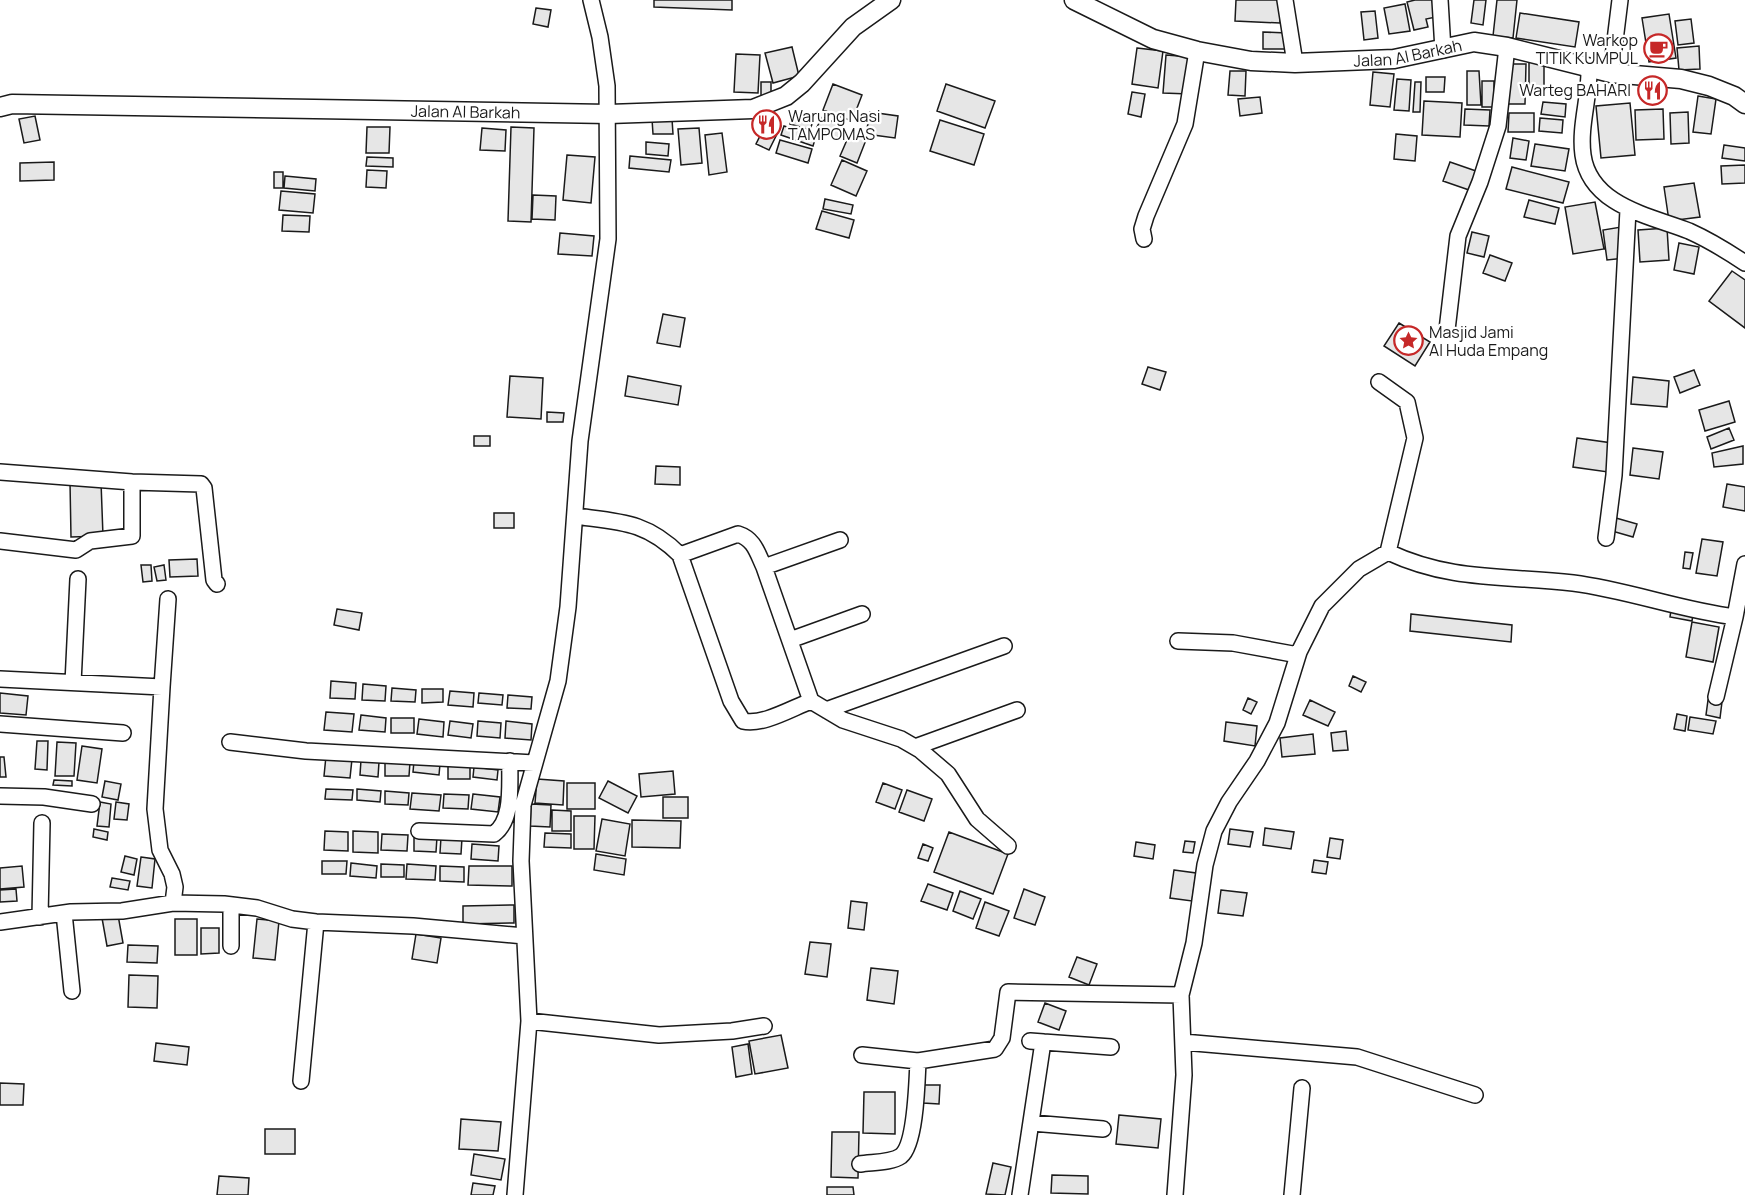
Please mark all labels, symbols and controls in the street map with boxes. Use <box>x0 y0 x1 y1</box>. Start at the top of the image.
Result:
place label: Warkop TITIK KUMPUL <box>1536 29 1638 69</box>
cafe icon: Warkop TITIK KUMPUL <box>1643 33 1675 65</box>
street label: Jalan Al Barkah <box>1353 34 1464 72</box>
restaurant icon: Warteg BAHARI <box>1636 74 1668 106</box>
place label: Warteg BAHARI <box>1519 79 1631 101</box>
street label: Jalan Al Barkah <box>411 100 521 124</box>
place label: Warung Nasi TAMPOMAS <box>788 105 881 145</box>
restaurant icon: Warung Nasi TAMPOMAS <box>751 109 783 141</box>
place label: Masjid Jami Al Huda Empang <box>1429 321 1548 361</box>
place icon: Masjid Jami Al Huda Empang <box>1392 325 1424 357</box>

